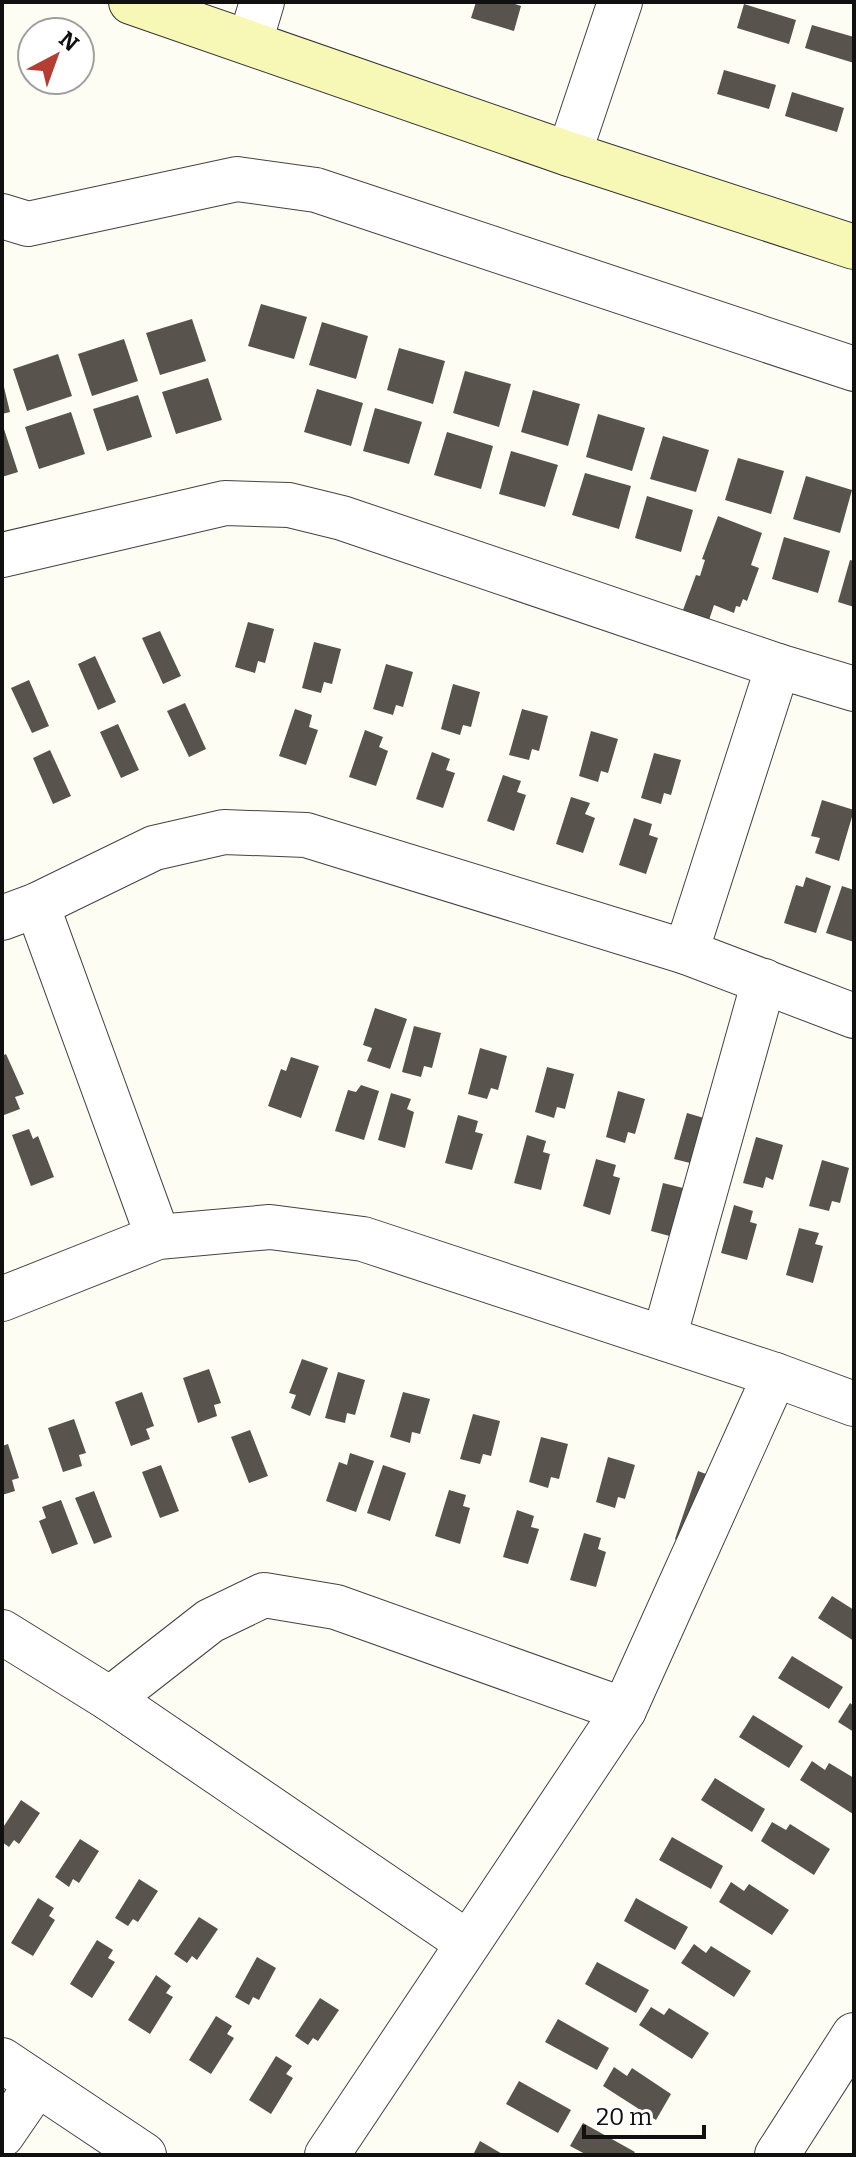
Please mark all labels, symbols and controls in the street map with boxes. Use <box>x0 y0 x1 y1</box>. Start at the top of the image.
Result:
north arrow <box>16 16 96 96</box>
text: N <box>54 26 84 57</box>
scale bar <box>584 2089 704 2139</box>
text: 20 m <box>596 2103 652 2131</box>

